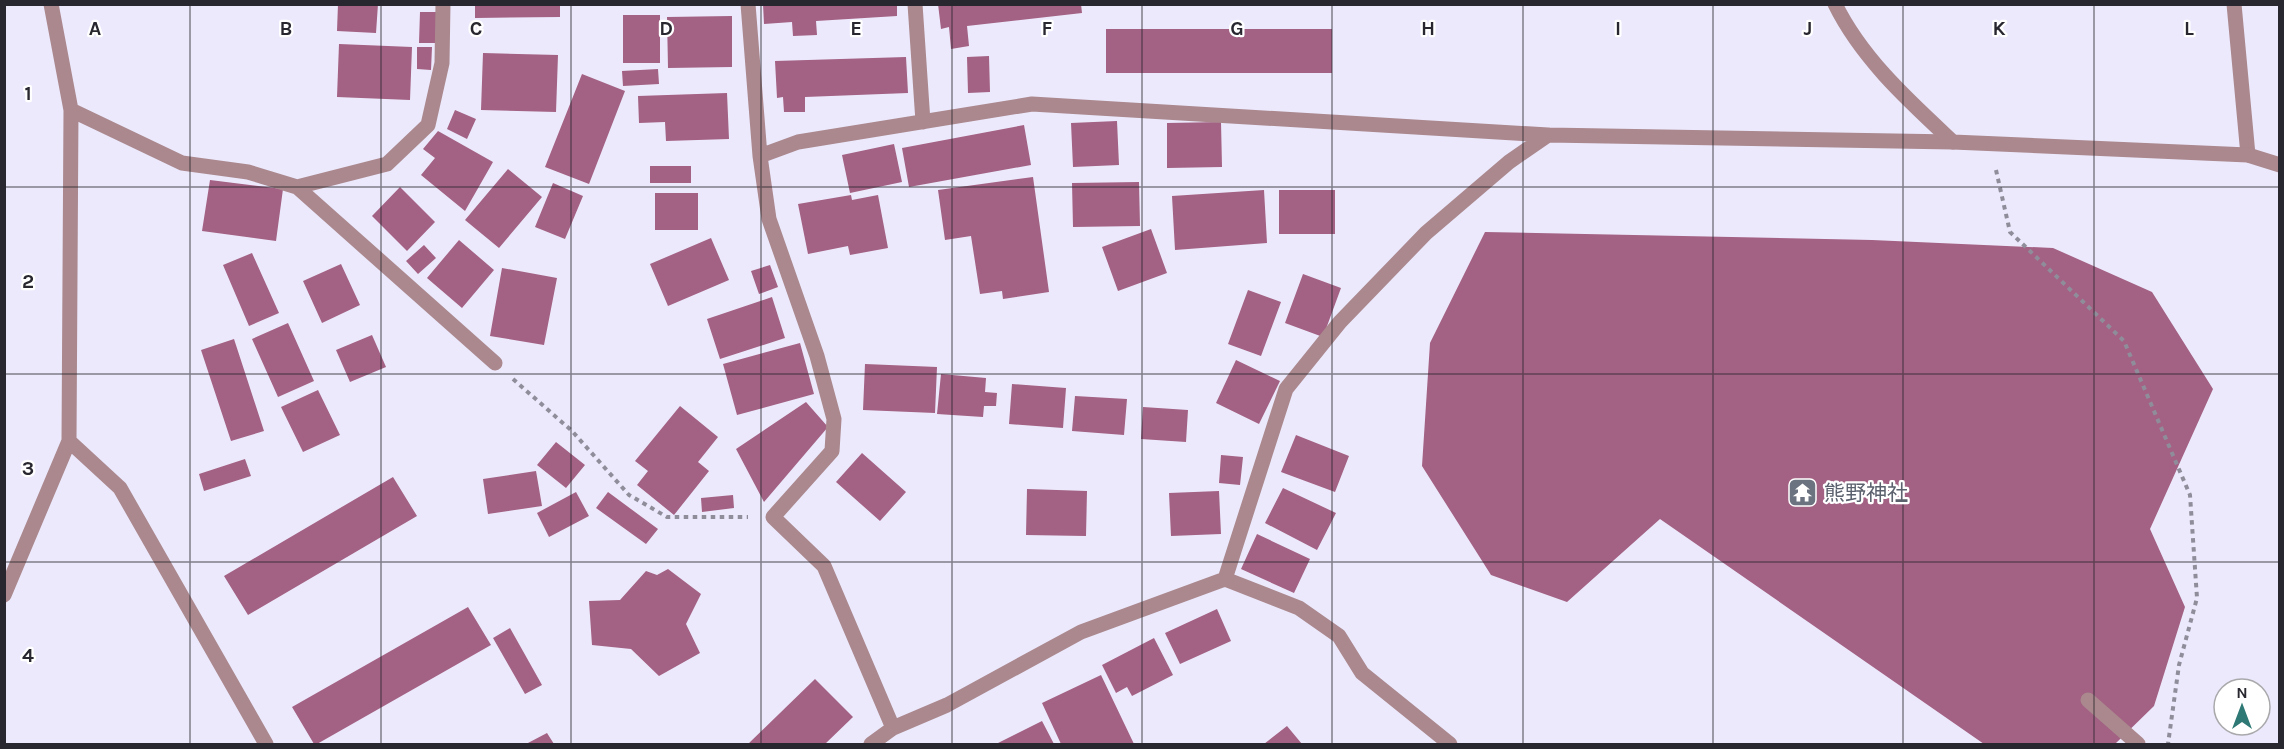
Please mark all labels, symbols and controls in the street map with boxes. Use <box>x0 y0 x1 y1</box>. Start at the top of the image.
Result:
text: A <box>89 17 102 40</box>
text: B <box>280 17 292 40</box>
text: C <box>470 17 482 40</box>
text: D <box>659 17 673 40</box>
text: E <box>850 17 862 40</box>
text: F <box>1042 17 1053 40</box>
text: G <box>1230 17 1244 40</box>
text: H <box>1421 17 1435 40</box>
text: I <box>1615 17 1621 40</box>
text: J <box>1804 17 1812 40</box>
text: K <box>1992 17 2006 40</box>
text: L <box>2184 17 2194 40</box>
text: 1 <box>24 82 32 105</box>
text: 2 <box>22 270 34 293</box>
text: 3 <box>22 457 34 480</box>
temple icon: 熊野神社 <box>1787 477 1819 509</box>
place label: 熊野神社 <box>1824 481 1908 505</box>
text: 4 <box>22 644 34 667</box>
north arrow <box>2212 677 2272 737</box>
text: N <box>2236 683 2248 702</box>

